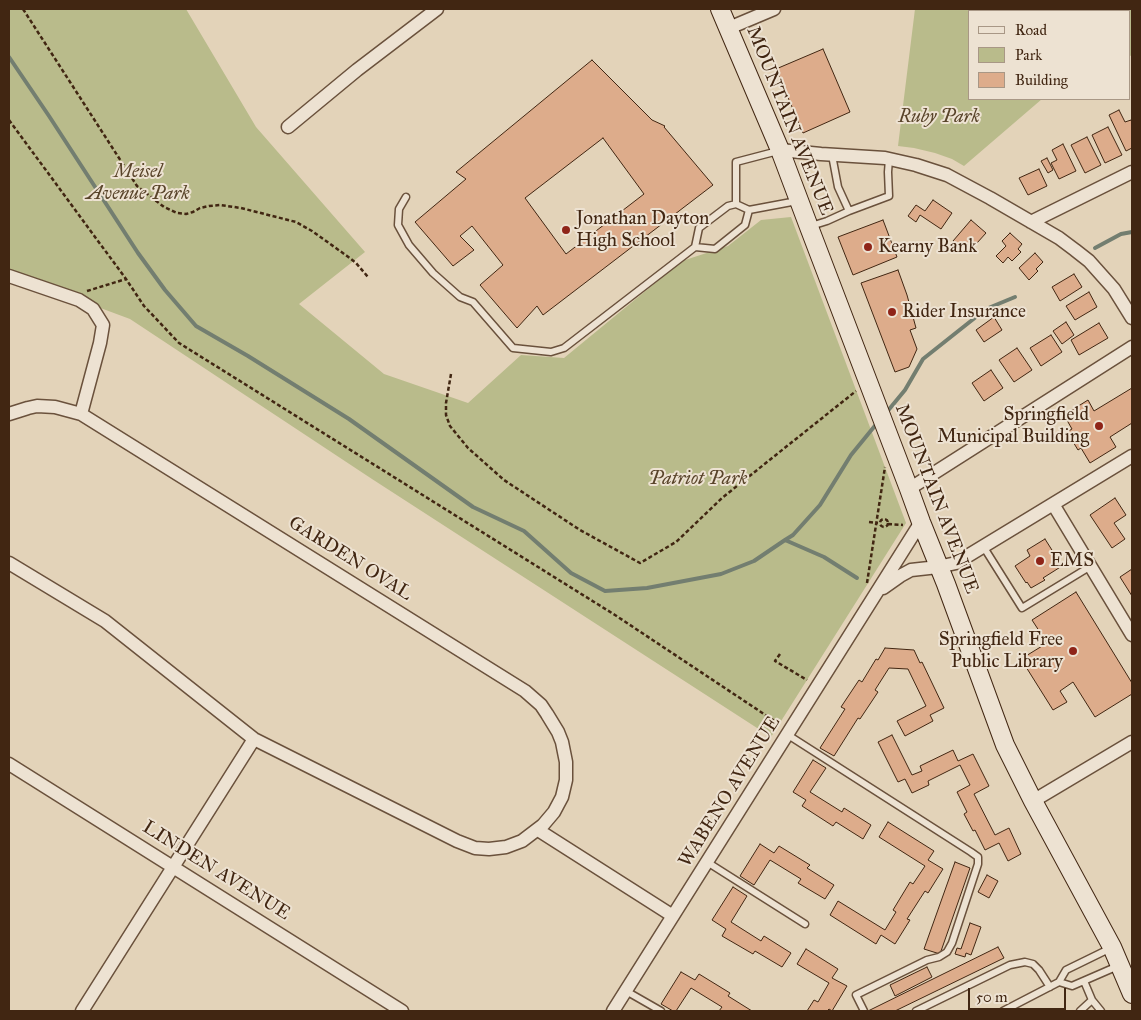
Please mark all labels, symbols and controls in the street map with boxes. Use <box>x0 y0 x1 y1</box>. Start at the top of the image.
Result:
legend <box>968 10 1131 100</box>
text: Road <box>1015 21 1047 39</box>
street label: MOUNTAIN AVENUE <box>741 23 837 219</box>
text: Park <box>1015 46 1042 64</box>
text: Building <box>1015 71 1068 89</box>
park label: Ruby Park <box>898 106 980 128</box>
park label: Meisel Avenue Park <box>86 161 190 205</box>
place label: Jonathan Dayton High School <box>576 208 709 252</box>
marker: Jonathan Dayton High School <box>560 224 572 236</box>
place label: Kearny Bank <box>878 236 977 258</box>
marker: Kearny Bank <box>862 241 874 253</box>
place label: Rider Insurance <box>902 301 1026 323</box>
marker: Rider Insurance <box>886 306 898 318</box>
street label: MOUNTAIN AVENUE <box>889 401 983 597</box>
place label: Springfield Municipal Building <box>937 404 1089 448</box>
marker: Springfield Municipal Building <box>1093 420 1105 432</box>
park label: Patriot Park <box>648 468 748 490</box>
street label: GARDEN OVAL <box>284 512 416 606</box>
place label: EMS <box>1050 550 1094 572</box>
marker: EMS <box>1034 555 1046 567</box>
place label: Springfield Free Public Library <box>939 629 1063 673</box>
marker: Springfield Free Public Library <box>1067 645 1079 657</box>
street label: WABENO AVENUE <box>674 712 786 872</box>
street label: LINDEN AVENUE <box>138 816 294 926</box>
scale bar <box>971 978 1068 1010</box>
text: 50 m <box>976 988 1008 1006</box>

